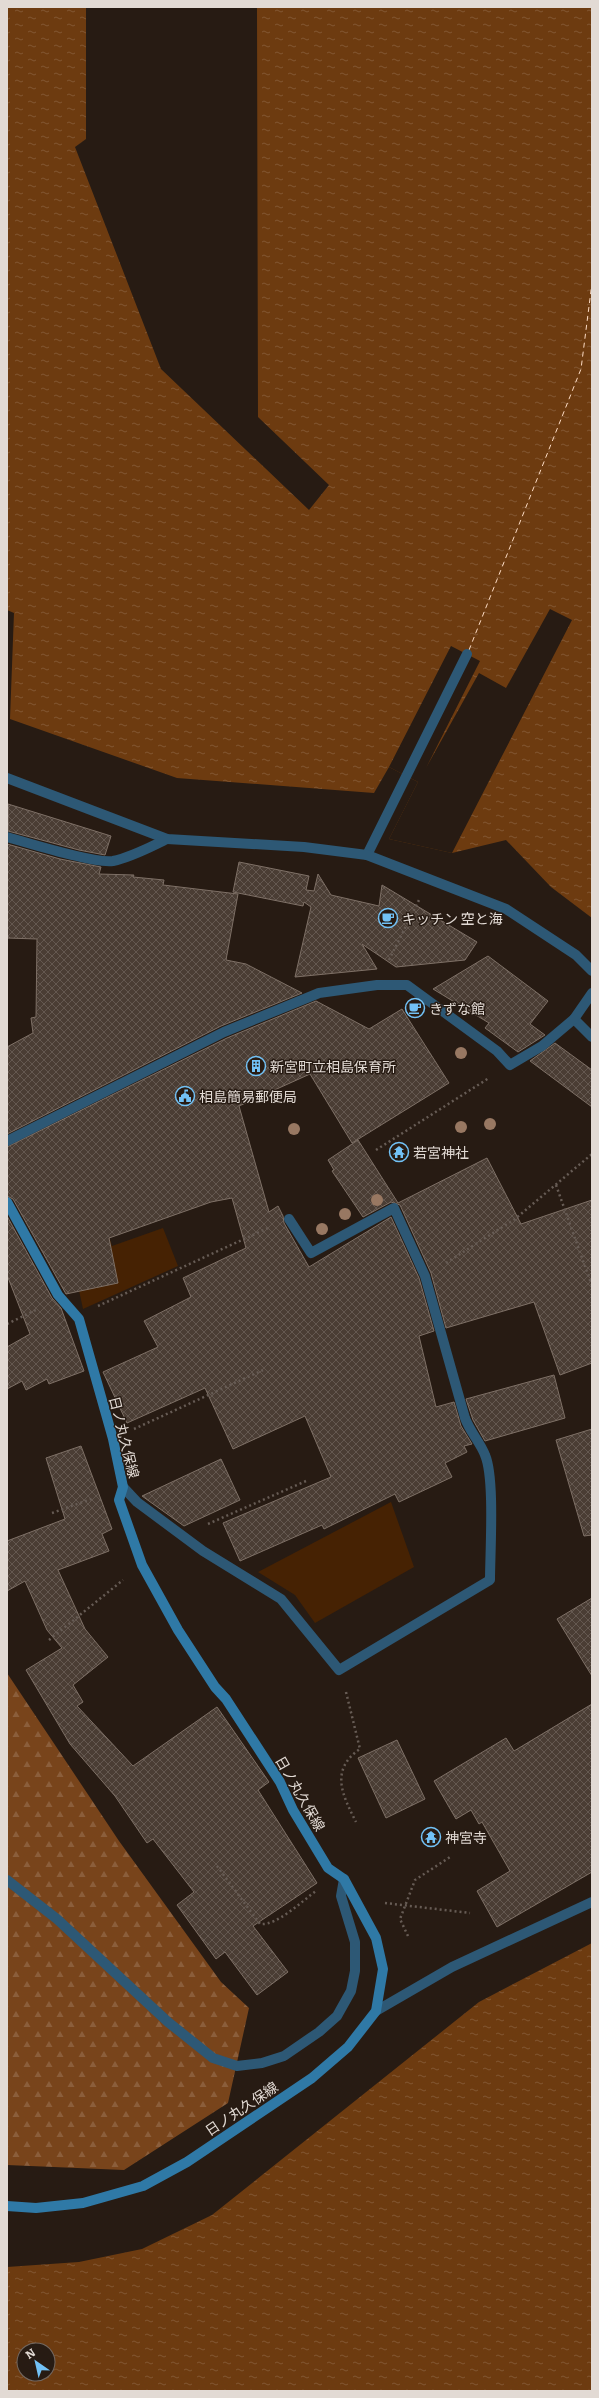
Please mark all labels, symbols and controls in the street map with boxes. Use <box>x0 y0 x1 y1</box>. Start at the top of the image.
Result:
cafe icon: キッチン 空と海 <box>377 907 399 929</box>
place label: キッチン 空と海 <box>402 908 503 928</box>
cafe icon: きずな館 <box>404 997 426 1019</box>
place label: きずな館 <box>429 998 485 1018</box>
building icon: 新宮町立相島保育所 <box>245 1055 267 1077</box>
place label: 新宮町立相島保育所 <box>270 1056 396 1076</box>
public building icon: 相島簡易郵便局 <box>174 1085 196 1107</box>
place label: 相島簡易郵便局 <box>199 1086 297 1106</box>
temple icon: 若宮神社 <box>388 1141 410 1163</box>
place label: 若宮神社 <box>413 1142 469 1162</box>
street label: 日ノ丸久保線 <box>105 1394 145 1480</box>
street label: 日ノ丸久保線 <box>271 1752 331 1834</box>
temple icon: 神宮寺 <box>420 1826 442 1848</box>
place label: 神宮寺 <box>445 1827 487 1847</box>
street label: 日ノ丸久保線 <box>201 2076 281 2140</box>
north arrow <box>16 2342 56 2382</box>
text: N <box>22 2344 38 2362</box>

